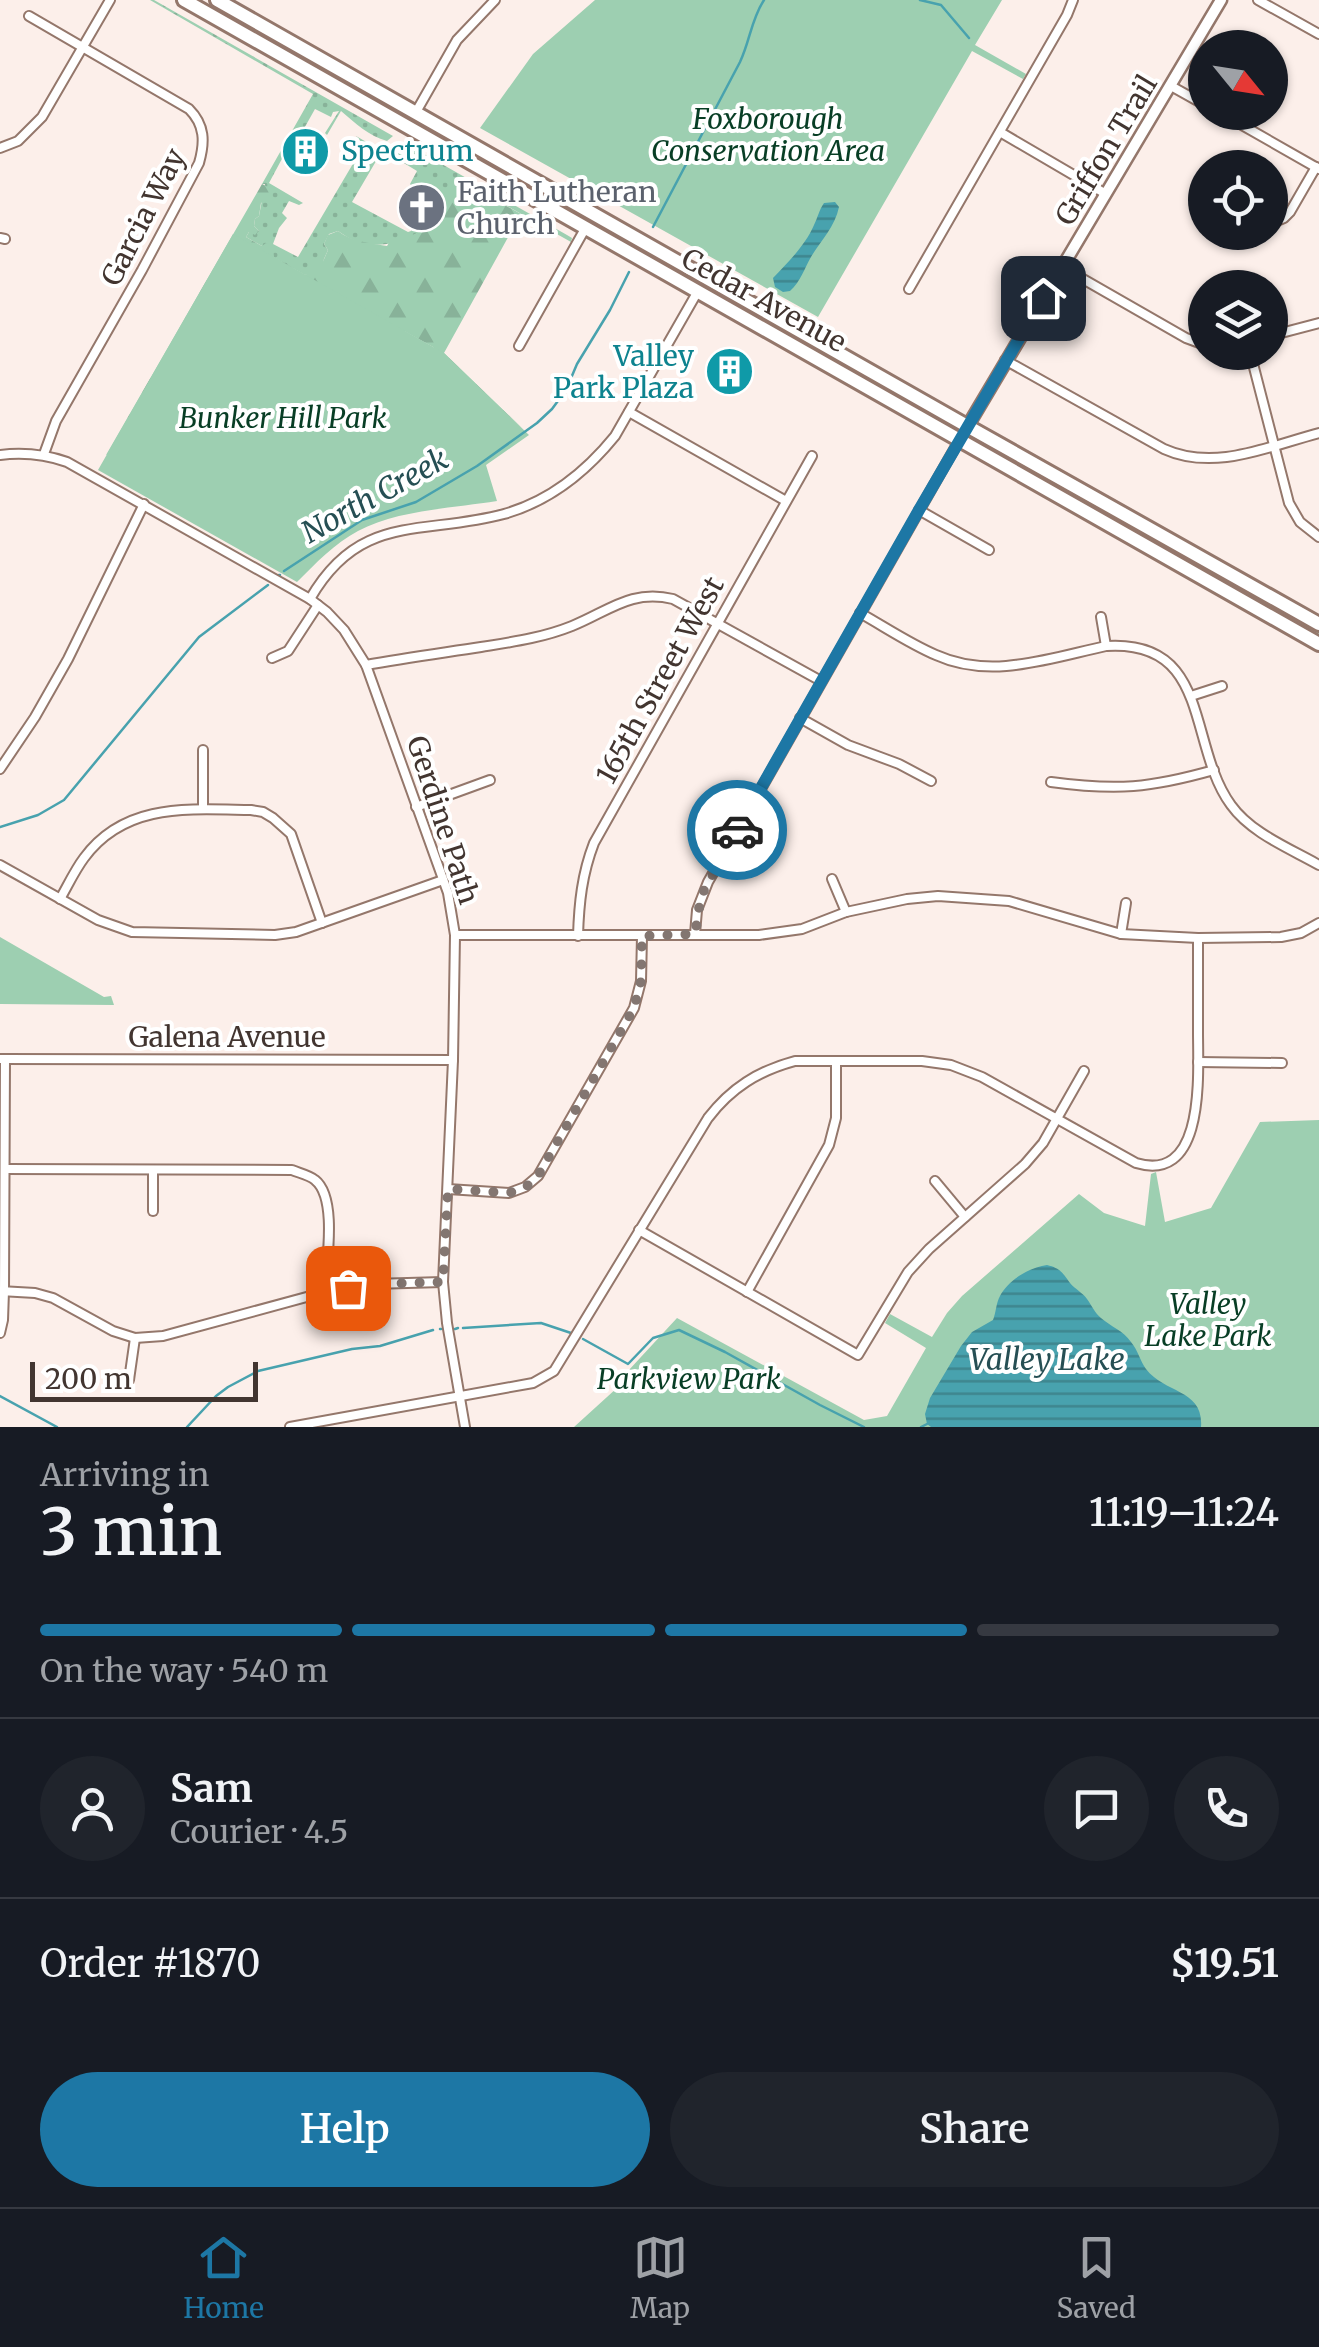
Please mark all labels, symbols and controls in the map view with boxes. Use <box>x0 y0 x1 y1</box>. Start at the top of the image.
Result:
north arrow <box>1188 30 1288 130</box>
map controls <box>1188 30 1288 370</box>
street label: Griffon Trail <box>1047 68 1165 232</box>
park label: Foxborough Conservation Area <box>651 101 885 169</box>
building icon: Spectrum <box>280 125 332 177</box>
place label: Spectrum <box>341 133 474 169</box>
street label: Garcia Way <box>93 142 193 292</box>
button: locate <box>1188 150 1288 250</box>
place label: Faith Lutheran Church <box>457 174 657 242</box>
church icon: Faith Lutheran Church <box>396 182 448 234</box>
street label: Cedar Avenue <box>675 240 853 360</box>
pin <box>1001 256 1086 341</box>
button: layers <box>1188 270 1288 370</box>
icon: home <box>1016 271 1071 326</box>
place label: Valley Park Plaza <box>553 338 695 406</box>
building icon: Valley Park Plaza <box>703 346 755 398</box>
park label: Bunker Hill Park <box>179 400 387 436</box>
water label: North Creek <box>295 439 455 551</box>
street label: 165th Street West <box>588 570 732 790</box>
street label: Gerdine Path <box>399 731 487 909</box>
courier <box>687 780 787 880</box>
icon: car <box>710 803 765 858</box>
street label: Galena Avenue <box>128 1019 326 1055</box>
pin <box>306 1246 391 1331</box>
icon: bag <box>321 1261 376 1316</box>
park label: Valley Lake Park <box>1144 1286 1272 1354</box>
water label: Valley Lake <box>969 1340 1125 1378</box>
scale bar <box>30 1357 258 1402</box>
text: 200 m <box>45 1361 132 1397</box>
park label: Parkview Park <box>597 1361 781 1397</box>
text: Arriving in <box>40 1455 209 1495</box>
text: 11:19–11:24 <box>1089 1489 1279 1536</box>
text: 3 min <box>40 1491 222 1573</box>
text: On the way · 540 m <box>40 1651 328 1691</box>
button: person <box>40 1756 145 1861</box>
button: chat <box>1044 1756 1149 1861</box>
button: phone <box>1174 1756 1279 1861</box>
text: Sam <box>170 1765 253 1812</box>
text: Courier · 4.5 <box>170 1812 348 1852</box>
text: Order #1870 <box>40 1940 261 1987</box>
text: $19.51 <box>1170 1940 1279 1987</box>
button: Help <box>40 2072 650 2187</box>
button: Share <box>670 2072 1279 2187</box>
tab: Home <box>183 2230 264 2326</box>
tab: Map <box>630 2230 690 2326</box>
tab: Saved <box>1056 2230 1136 2326</box>

